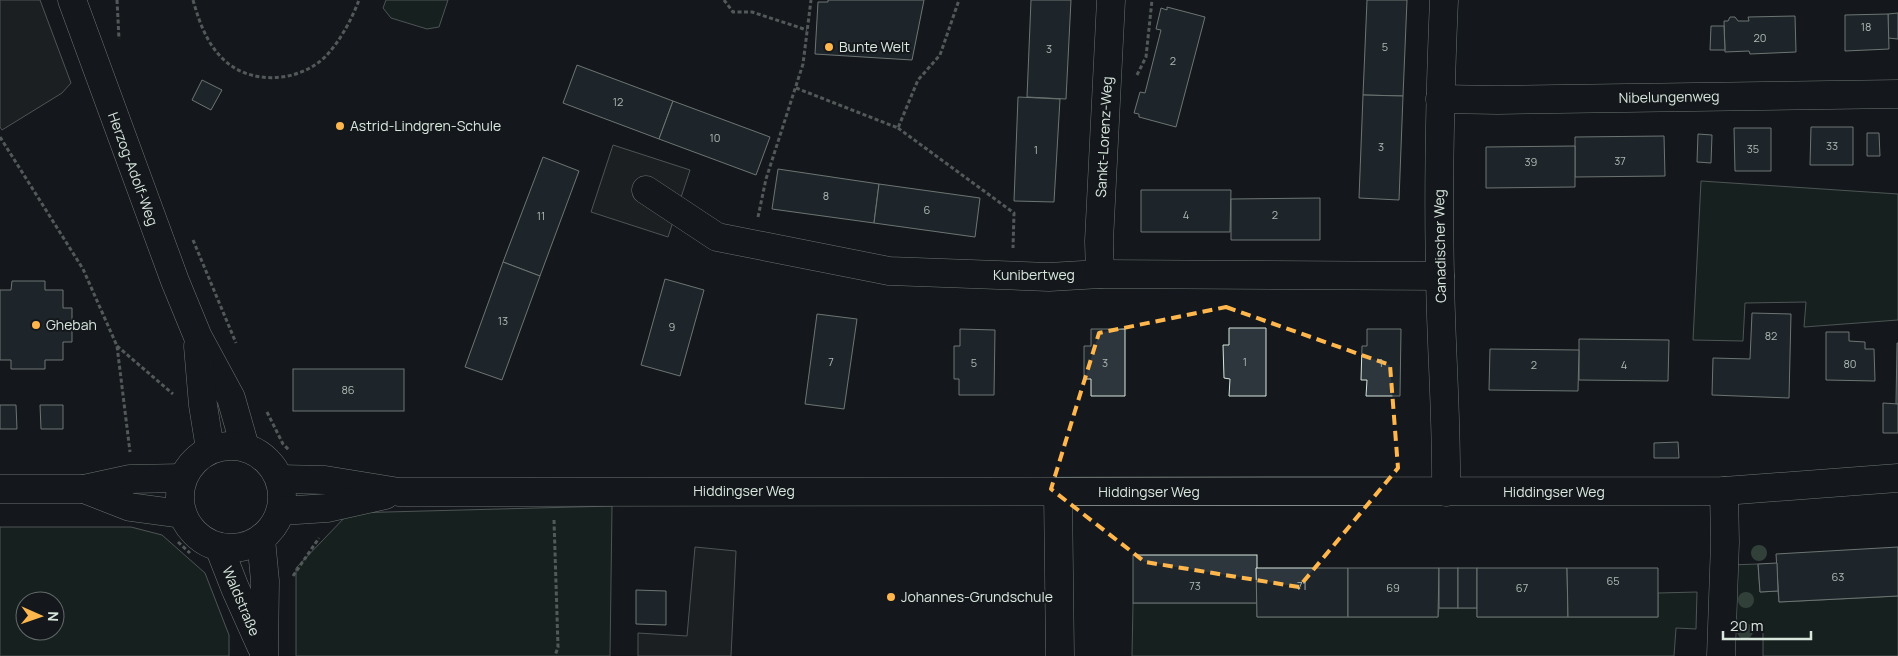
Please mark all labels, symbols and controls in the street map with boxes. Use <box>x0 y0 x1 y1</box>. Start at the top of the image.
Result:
house number: 18 <box>1861 19 1871 34</box>
house number: 20 <box>1754 30 1766 45</box>
place label: Bunte Welt <box>839 37 910 56</box>
house number: 5 <box>1382 39 1388 54</box>
marker: Bunte Welt <box>823 41 835 53</box>
house number: 3 <box>1046 41 1052 56</box>
house number: 2 <box>1170 53 1176 68</box>
street label: Sankt-Lorenz-Weg <box>1091 76 1116 198</box>
street label: Nibelungenweg <box>1618 86 1720 107</box>
house number: 12 <box>613 94 623 109</box>
street label: Herzog-Adolf-Weg <box>104 109 163 228</box>
place label: Astrid-Lindgren-Schule <box>350 116 501 135</box>
marker: Astrid-Lindgren-Schule <box>334 120 346 132</box>
house number: 10 <box>709 130 721 145</box>
house number: 33 <box>1826 138 1838 153</box>
house number: 3 <box>1378 139 1384 154</box>
house number: 35 <box>1747 141 1759 156</box>
house number: 1 <box>1034 142 1038 157</box>
house number: 37 <box>1614 153 1626 168</box>
house number: 39 <box>1525 154 1538 169</box>
house number: 8 <box>823 188 829 203</box>
street label: Canadischer Weg <box>1429 189 1450 303</box>
house number: 6 <box>924 202 931 217</box>
house number: 4 <box>1183 207 1189 222</box>
house number: 2 <box>1272 207 1278 222</box>
house number: 11 <box>537 208 545 223</box>
street label: Kunibertweg <box>993 265 1075 284</box>
house number: 13 <box>498 313 508 328</box>
place label: Ghebah <box>46 315 97 334</box>
marker: Ghebah <box>30 319 42 331</box>
house number: 9 <box>669 319 676 334</box>
house number: 82 <box>1765 328 1777 343</box>
house number: 7 <box>828 354 834 369</box>
house number: 1 <box>1243 354 1247 369</box>
house number: 5 <box>971 355 977 370</box>
house number: 3 <box>1102 355 1108 370</box>
house number: 1 <box>1379 355 1383 370</box>
house number: 80 <box>1843 356 1857 371</box>
house number: 2 <box>1531 357 1537 372</box>
house number: 4 <box>1621 357 1627 372</box>
house number: 86 <box>341 382 355 397</box>
street label: Hiddingser Weg <box>693 481 795 500</box>
street label: Hiddingser Weg <box>1098 482 1200 501</box>
street label: Hiddingser Weg <box>1503 482 1605 501</box>
street label: Waldstraße <box>218 563 265 639</box>
house number: 63 <box>1832 569 1844 584</box>
house number: 65 <box>1606 573 1620 588</box>
house number: 73 <box>1189 578 1201 593</box>
house number: 71 <box>1297 578 1307 593</box>
house number: 69 <box>1386 580 1400 595</box>
house number: 67 <box>1516 580 1528 595</box>
place label: Johannes-Grundschule <box>901 587 1053 606</box>
north arrow <box>15 591 65 641</box>
marker: Johannes-Grundschule <box>885 591 897 603</box>
scale bar <box>1723 608 1810 640</box>
text: N <box>44 611 63 622</box>
text: 20 m <box>1730 615 1763 636</box>

